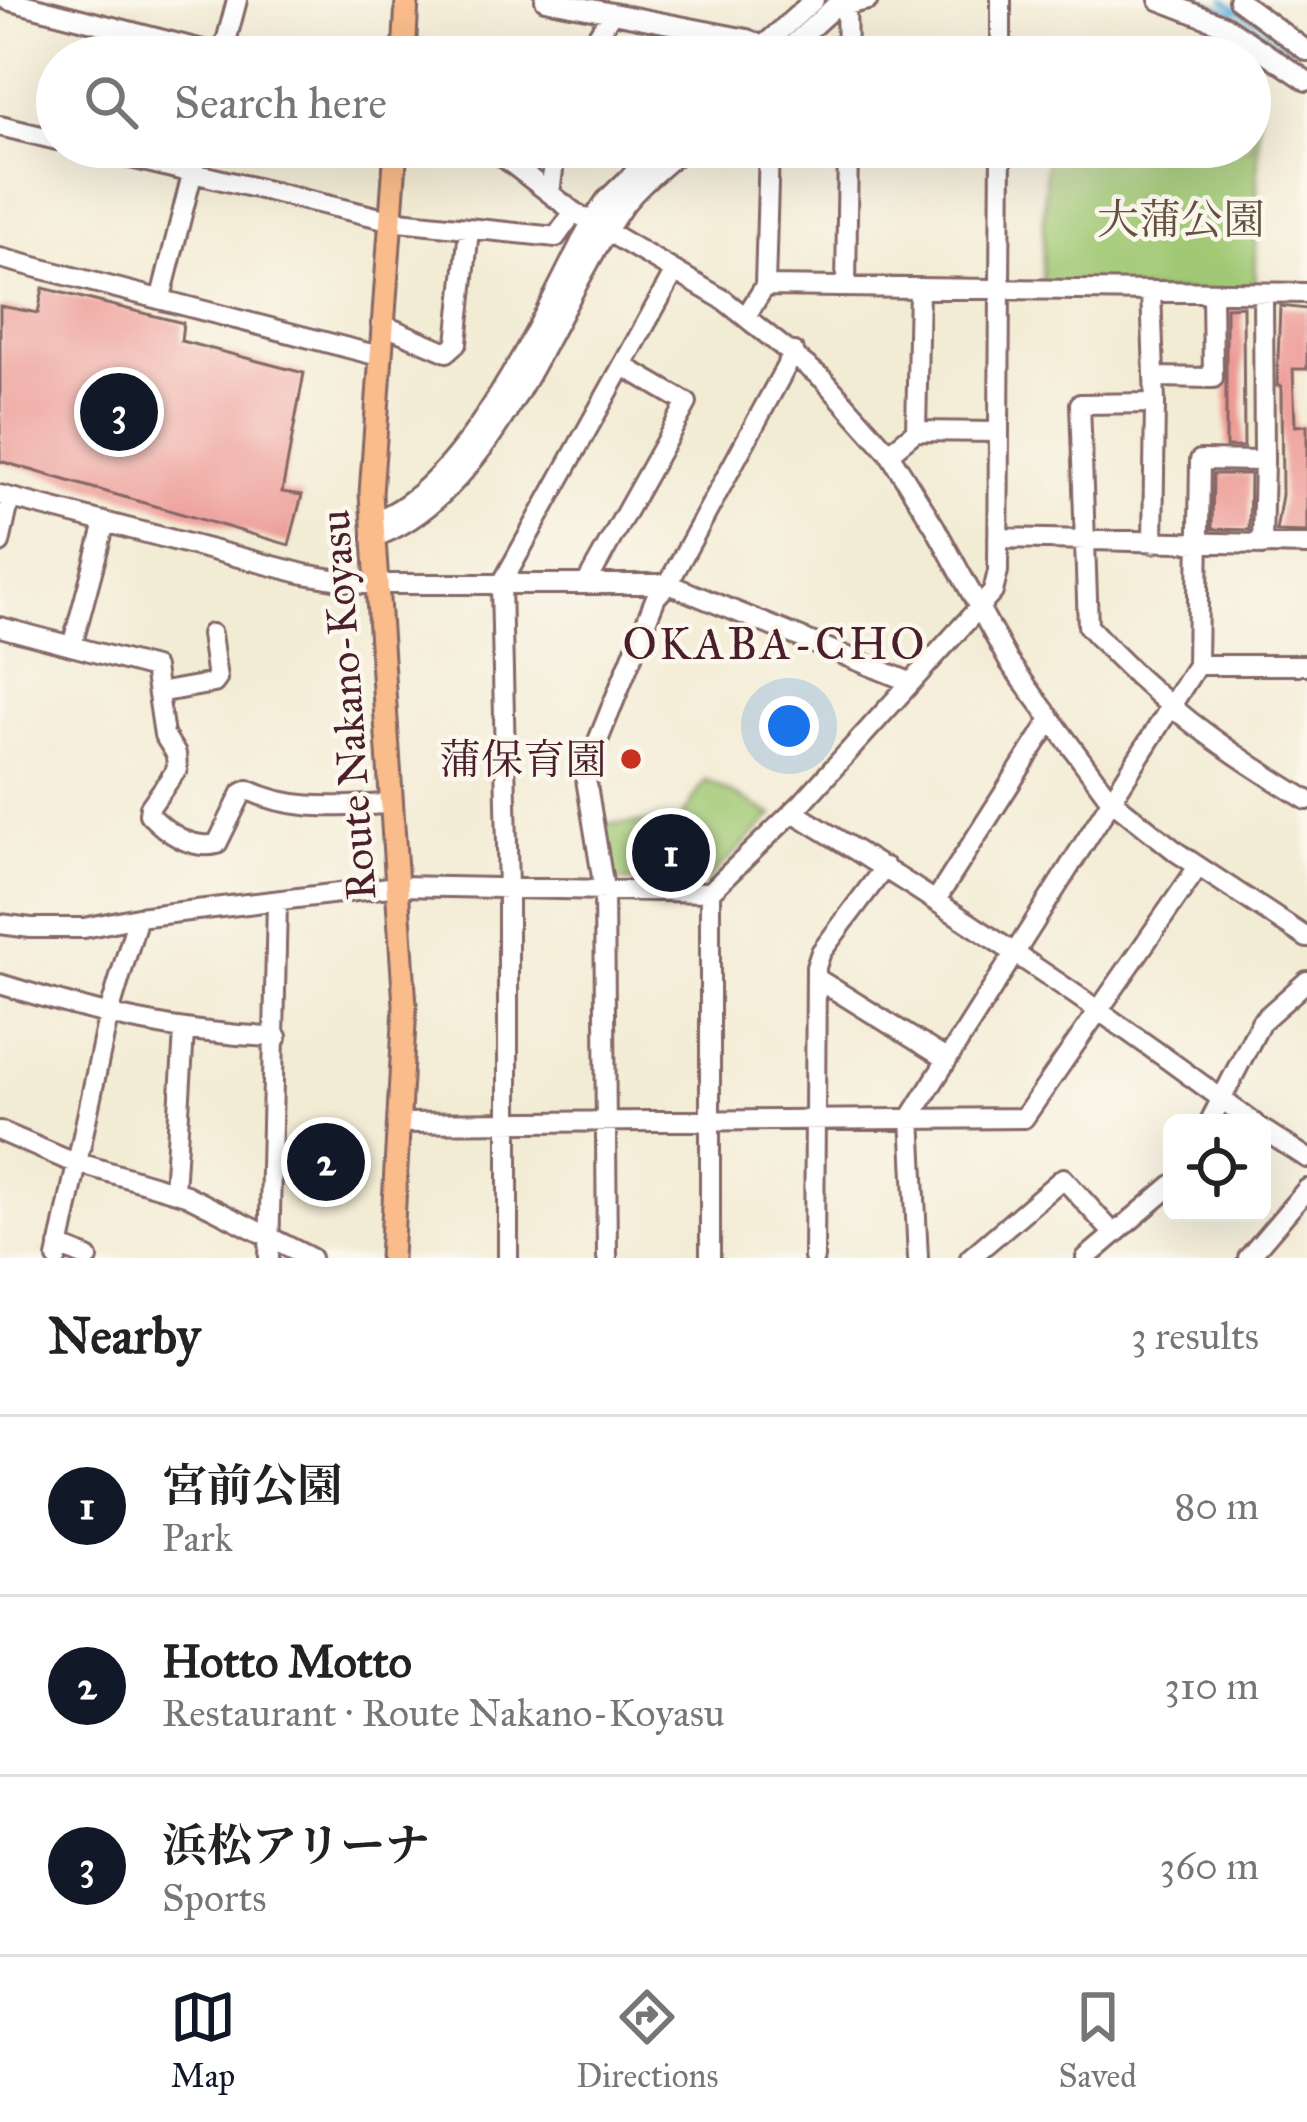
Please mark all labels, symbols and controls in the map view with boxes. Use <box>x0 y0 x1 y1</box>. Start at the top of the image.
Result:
search box <box>36 36 1271 168</box>
icon: search <box>78 69 144 135</box>
text: Search here <box>174 75 387 130</box>
park label: 大蒲公園 <box>1097 194 1265 246</box>
pin: 3 <box>80 367 158 457</box>
street label: Route Nakano-Koyasu <box>308 508 388 902</box>
district label: OKABA-CHO <box>623 616 928 671</box>
your location <box>759 696 819 756</box>
place label: 蒲保育園 <box>439 734 607 786</box>
marker: 蒲保育園 <box>618 746 644 772</box>
pin: 1 <box>632 808 710 898</box>
map controls <box>1163 1114 1271 1222</box>
button: locate <box>1163 1114 1271 1222</box>
pin: 2 <box>287 1117 365 1207</box>
text: Nearby <box>48 1305 200 1367</box>
text: 3 results <box>1131 1312 1259 1360</box>
text: 宮前公園 <box>162 1458 342 1513</box>
text: 1 <box>79 1482 95 1530</box>
text: 80 m <box>1174 1482 1259 1530</box>
text: Park <box>162 1514 233 1562</box>
text: Hotto Motto <box>162 1634 412 1689</box>
text: 2 <box>77 1662 97 1710</box>
text: 310 m <box>1164 1662 1259 1710</box>
text: Restaurant · Route Nakano-Koyasu <box>162 1689 725 1737</box>
text: 浜松アリーナ <box>162 1818 430 1873</box>
text: 3 <box>79 1842 95 1890</box>
text: 360 m <box>1160 1842 1259 1890</box>
text: Sports <box>162 1874 266 1922</box>
tab: Map <box>170 1984 236 2096</box>
tab: Directions <box>576 1984 718 2096</box>
tab: Saved <box>1059 1984 1137 2096</box>

